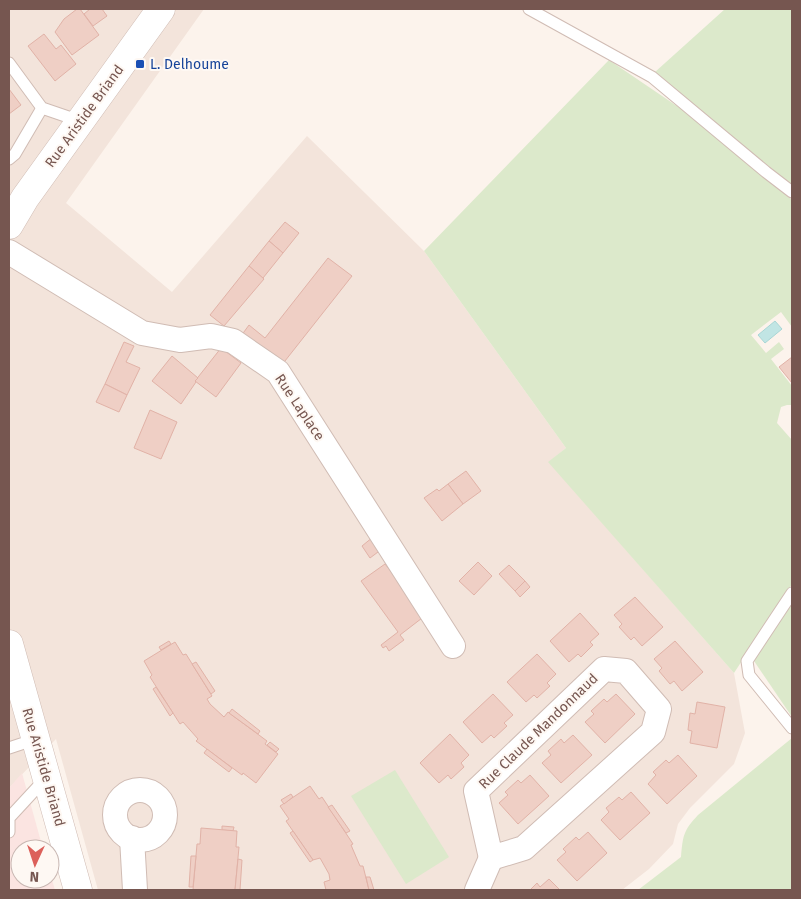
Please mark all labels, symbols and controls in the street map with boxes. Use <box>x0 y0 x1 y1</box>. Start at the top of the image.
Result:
place label: L. Delhoume <box>150 56 229 73</box>
marker: L. Delhoume <box>134 58 146 70</box>
street label: Rue Aristide Briand <box>41 62 127 171</box>
street label: Rue Laplace <box>271 371 328 444</box>
street label: Rue Claude Mandonnaud <box>475 670 601 793</box>
street label: Rue Aristide Briand <box>18 706 69 828</box>
north arrow <box>10 839 60 889</box>
text: N <box>29 868 39 885</box>

